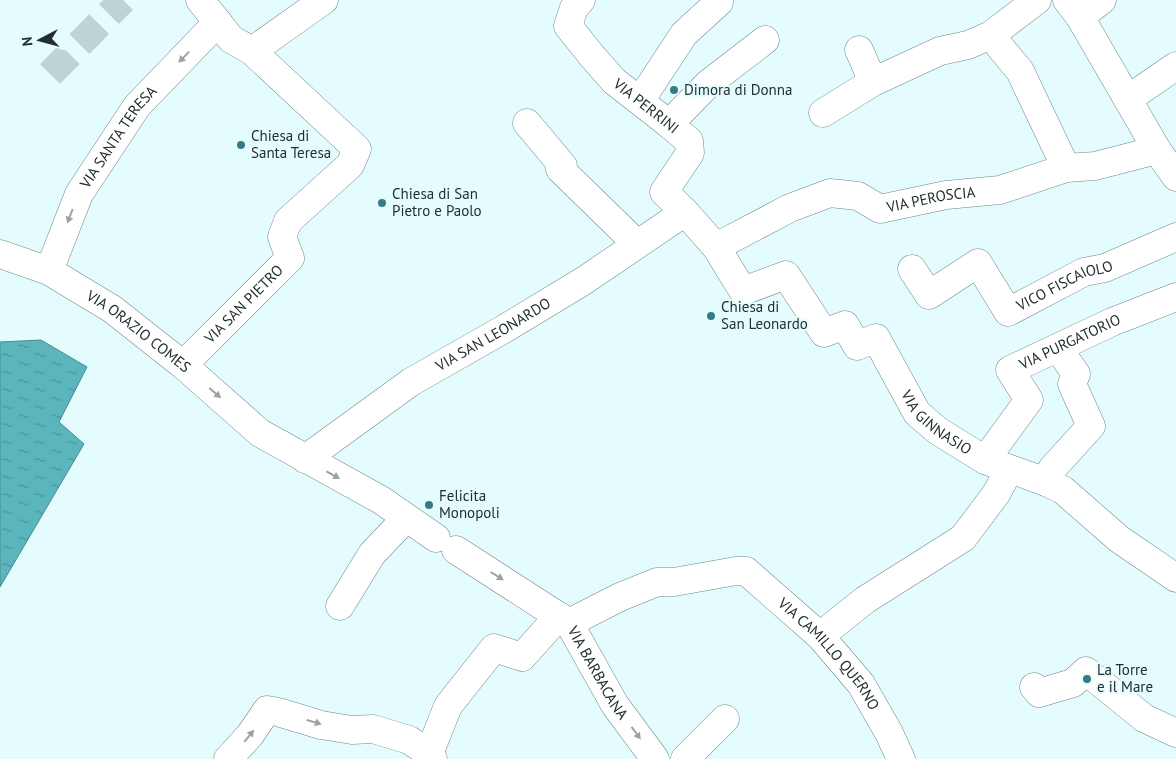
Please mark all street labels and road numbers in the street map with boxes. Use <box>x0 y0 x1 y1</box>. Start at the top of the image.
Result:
street label: VIA PERRINI <box>609 73 683 137</box>
street label: VIA SANTA TERESA <box>75 81 161 192</box>
street label: VIA PEROSCIA <box>884 182 976 217</box>
street label: VICO FISCAIOLO <box>1012 256 1116 315</box>
street label: VIA SAN PIETRO <box>199 260 287 348</box>
street label: VIA ORAZIO COMES <box>82 285 195 376</box>
street label: VIA SAN LEONARDO <box>431 293 554 375</box>
street label: VIA PURGATORIO <box>1015 310 1123 374</box>
street label: VIA GINNASIO <box>897 386 975 459</box>
street label: VIA CAMILLO QUERNO <box>774 593 884 713</box>
street label: VIA BARBACANA <box>563 622 633 723</box>

